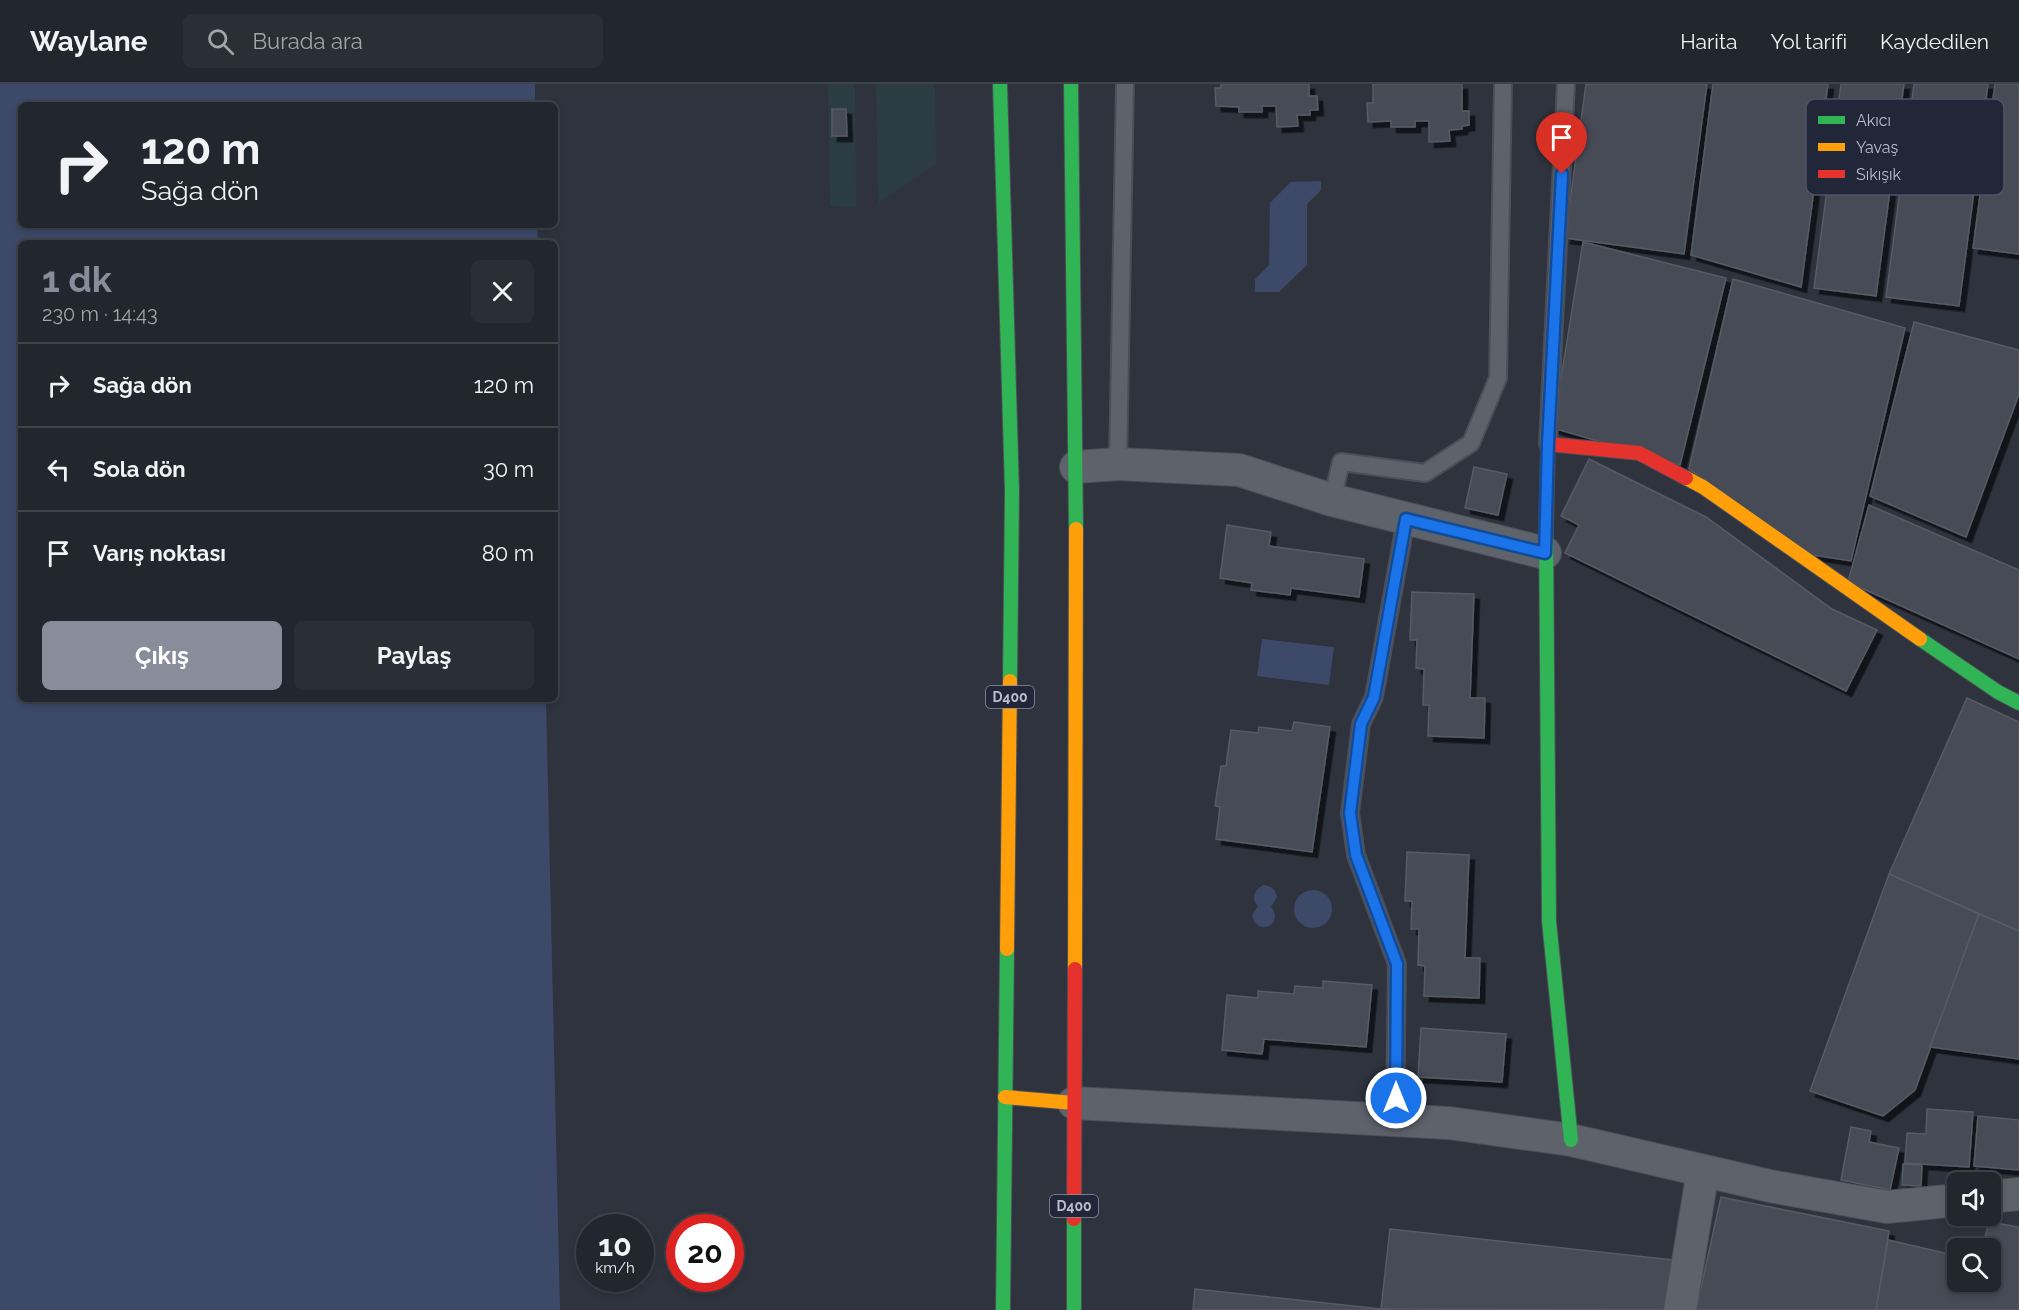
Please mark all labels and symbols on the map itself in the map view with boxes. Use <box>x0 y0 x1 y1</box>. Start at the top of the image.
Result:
legend <box>1806 99 2004 195</box>
text: Akıcı <box>1856 111 1891 130</box>
pin <box>1536 112 1587 174</box>
text: Yavaş <box>1856 138 1898 157</box>
text: Sıkışık <box>1856 165 1901 184</box>
road number: D400 <box>986 686 1034 708</box>
position arrow <box>1364 1066 1428 1130</box>
road number: D400 <box>1050 1195 1098 1217</box>
speed limit sign: 20 <box>666 1214 744 1292</box>

